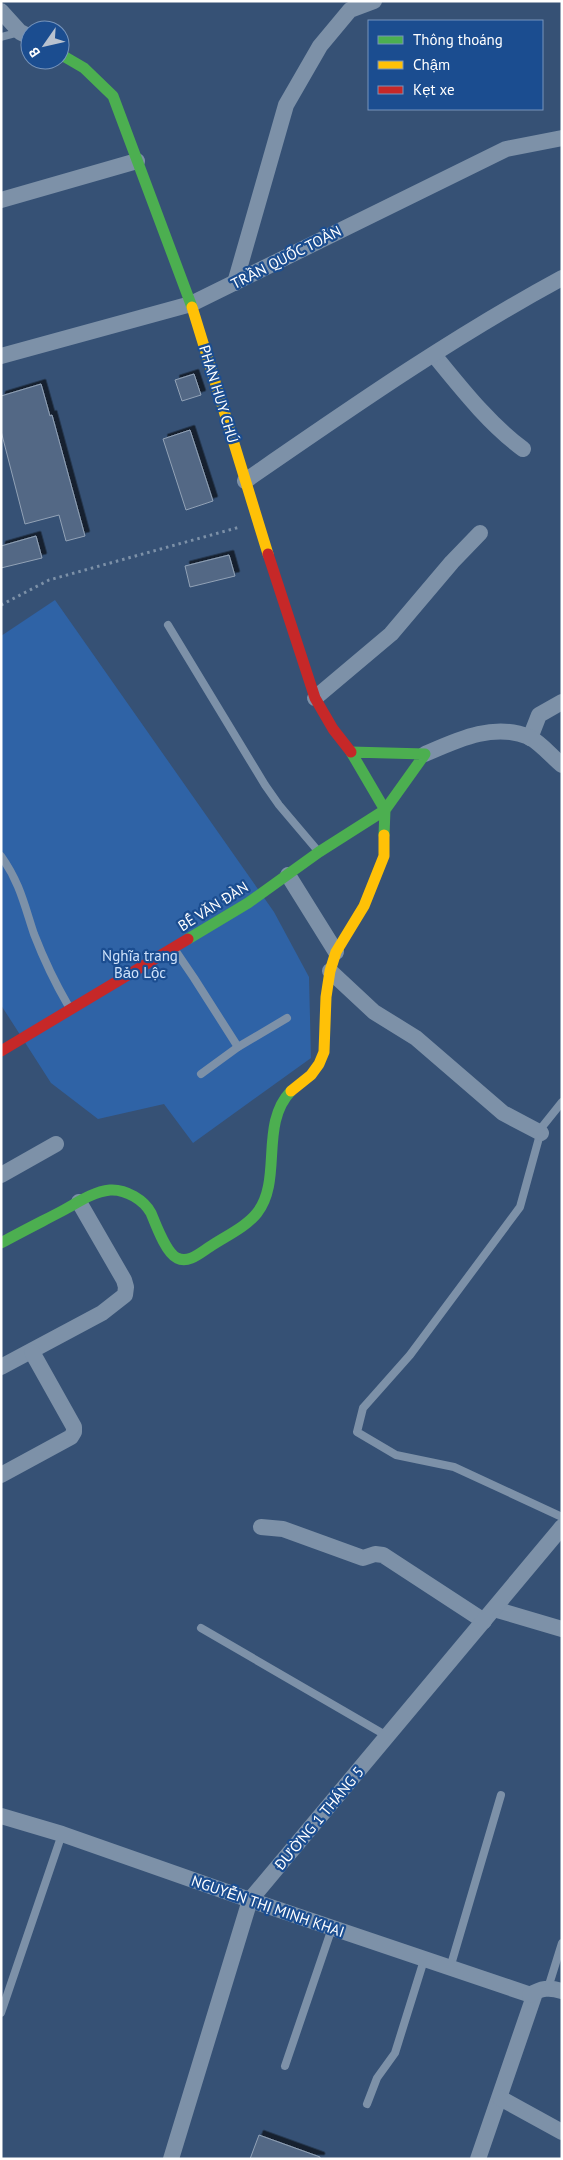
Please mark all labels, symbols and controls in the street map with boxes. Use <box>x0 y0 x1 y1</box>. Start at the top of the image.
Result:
north arrow <box>20 20 70 70</box>
legend <box>368 20 543 110</box>
text: Thông thoáng <box>413 30 503 49</box>
text: B <box>24 44 44 61</box>
text: Chậm <box>413 55 450 74</box>
text: Kẹt xe <box>413 80 455 99</box>
street label: TRẦN QUỐC TOẢN <box>228 221 344 293</box>
street label: PHAN HUY CHÚ <box>195 343 243 445</box>
street label: BẾ VĂN ĐÀN <box>174 877 252 935</box>
park label: Nghĩa trang Bảo Lộc <box>102 946 178 982</box>
street label: ĐƯỜNG 1 THÁNG 5 <box>270 1762 368 1874</box>
street label: NGUYỄN THỊ MINH KHAI <box>189 1871 347 1941</box>

